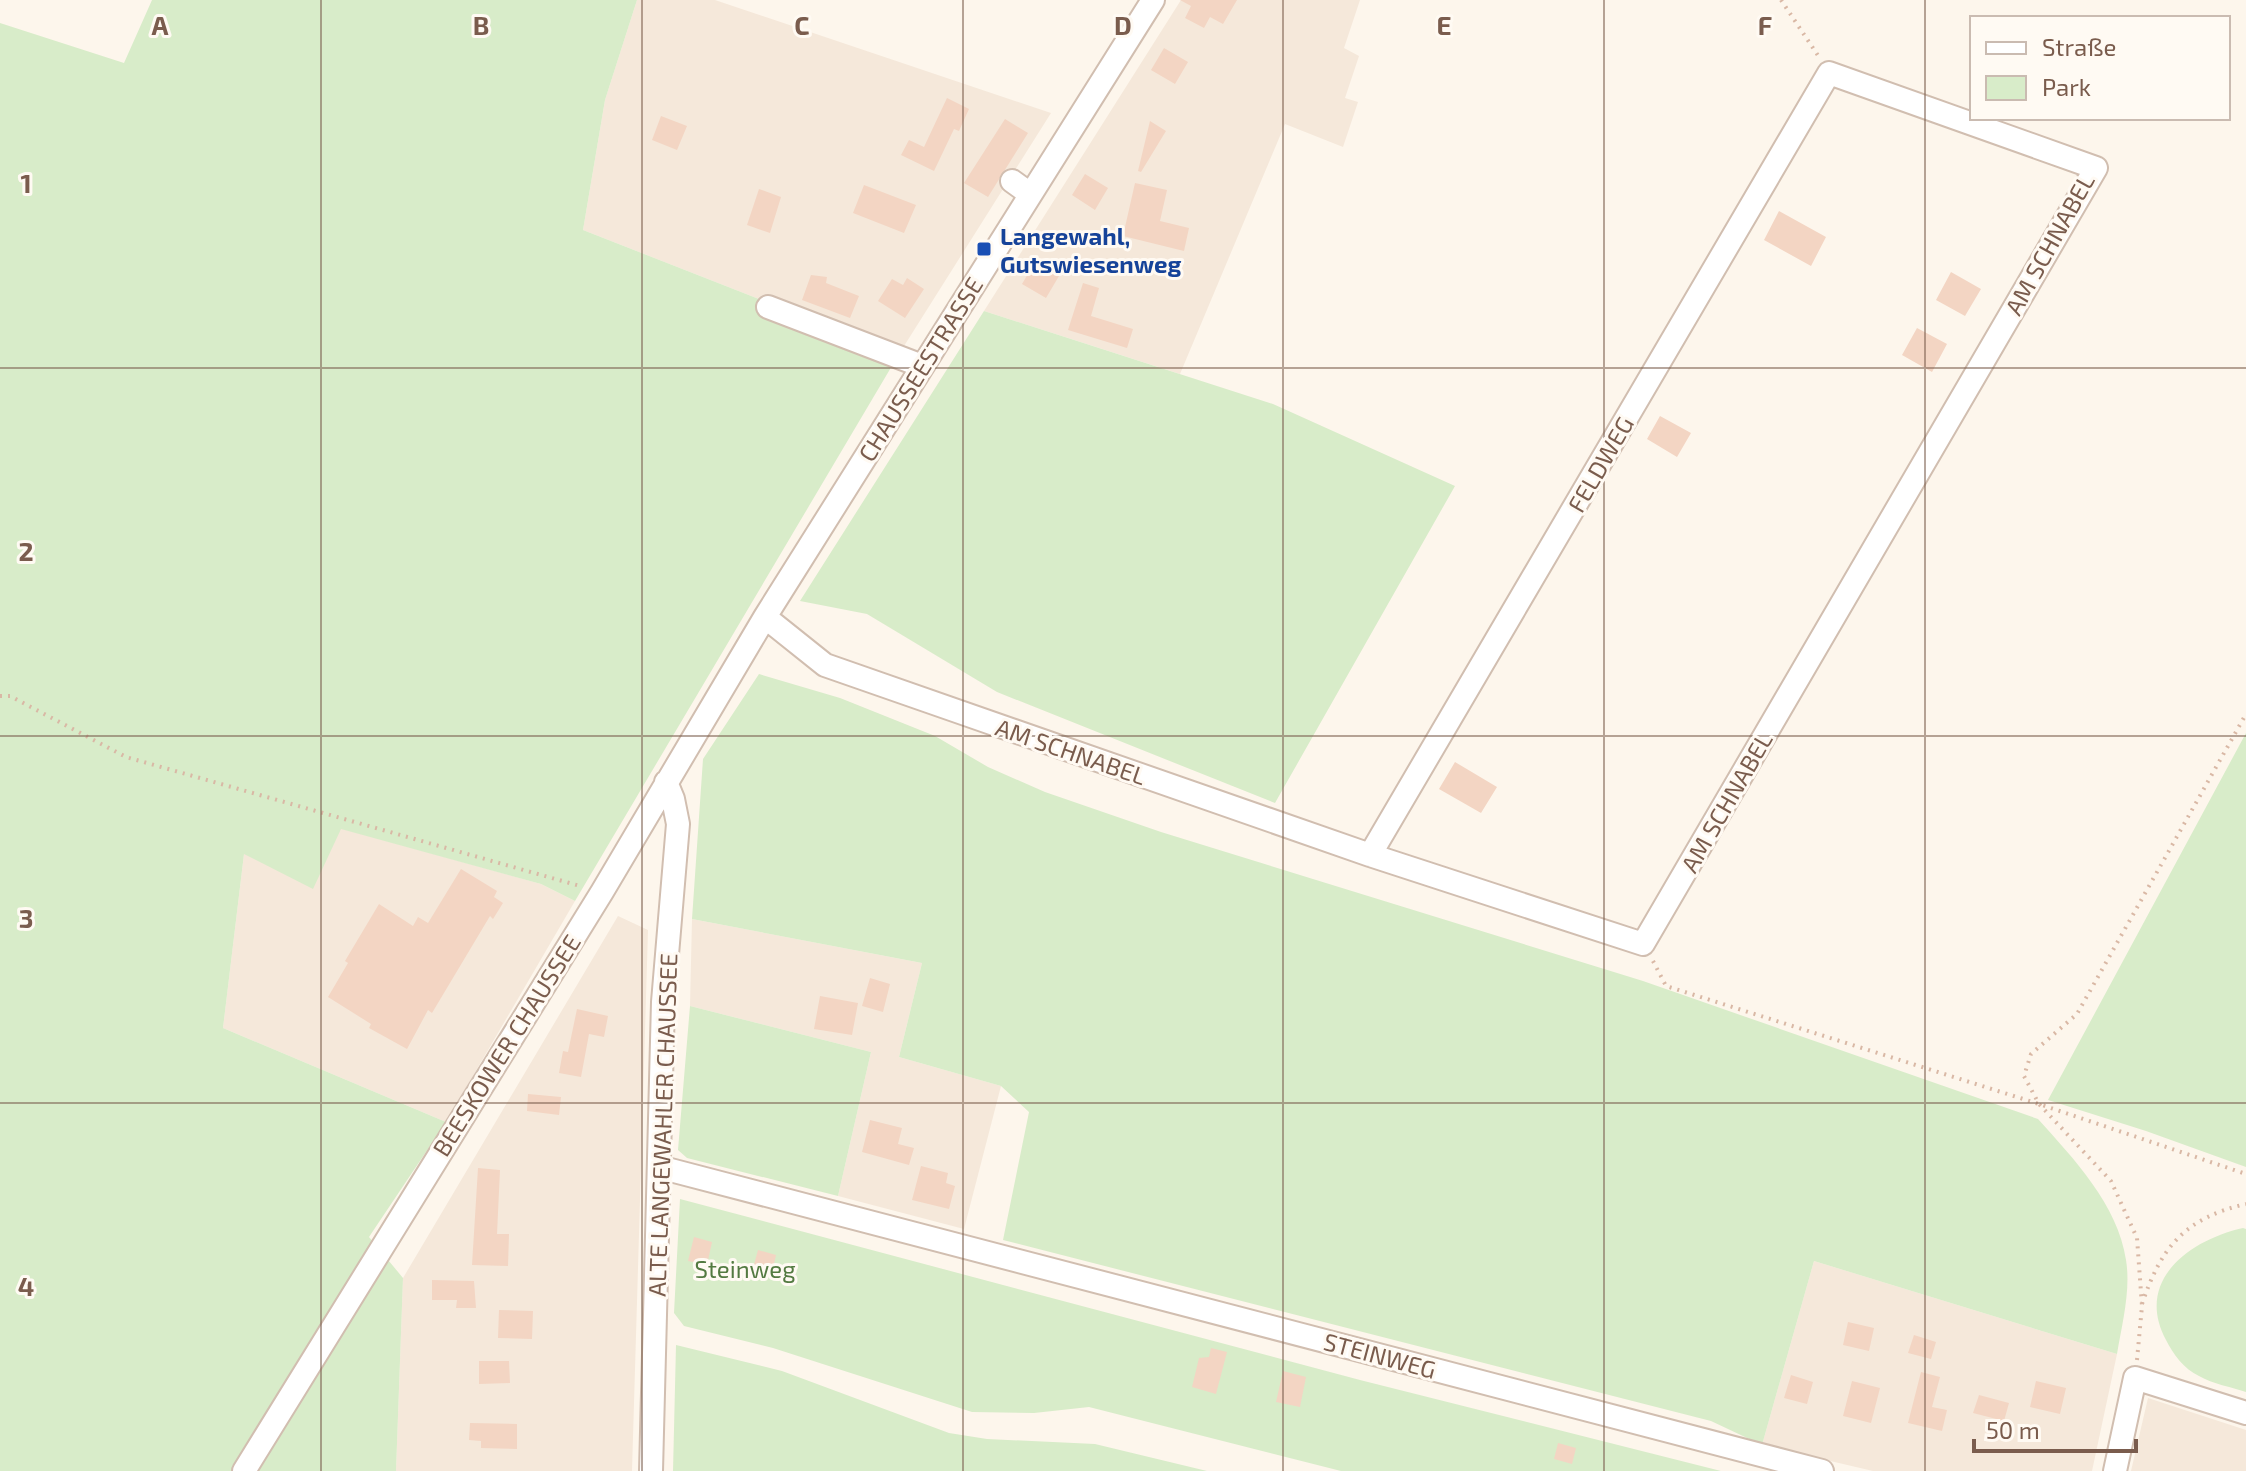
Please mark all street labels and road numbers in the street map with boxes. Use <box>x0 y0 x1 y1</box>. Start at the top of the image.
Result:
street label: AM SCHNABEL <box>1998 168 2100 320</box>
street label: CHAUSSEESTRASSE <box>852 271 988 467</box>
street label: FELDWEG <box>1561 411 1639 517</box>
street label: AM SCHNABEL <box>992 712 1150 790</box>
street label: AM SCHNABEL <box>1674 727 1778 877</box>
street label: BEESKOWER CHAUSSEE <box>426 929 586 1161</box>
street label: ALTE LANGEWAHLER CHAUSSEE <box>642 953 682 1297</box>
street label: STEINWEG <box>1321 1326 1439 1384</box>

